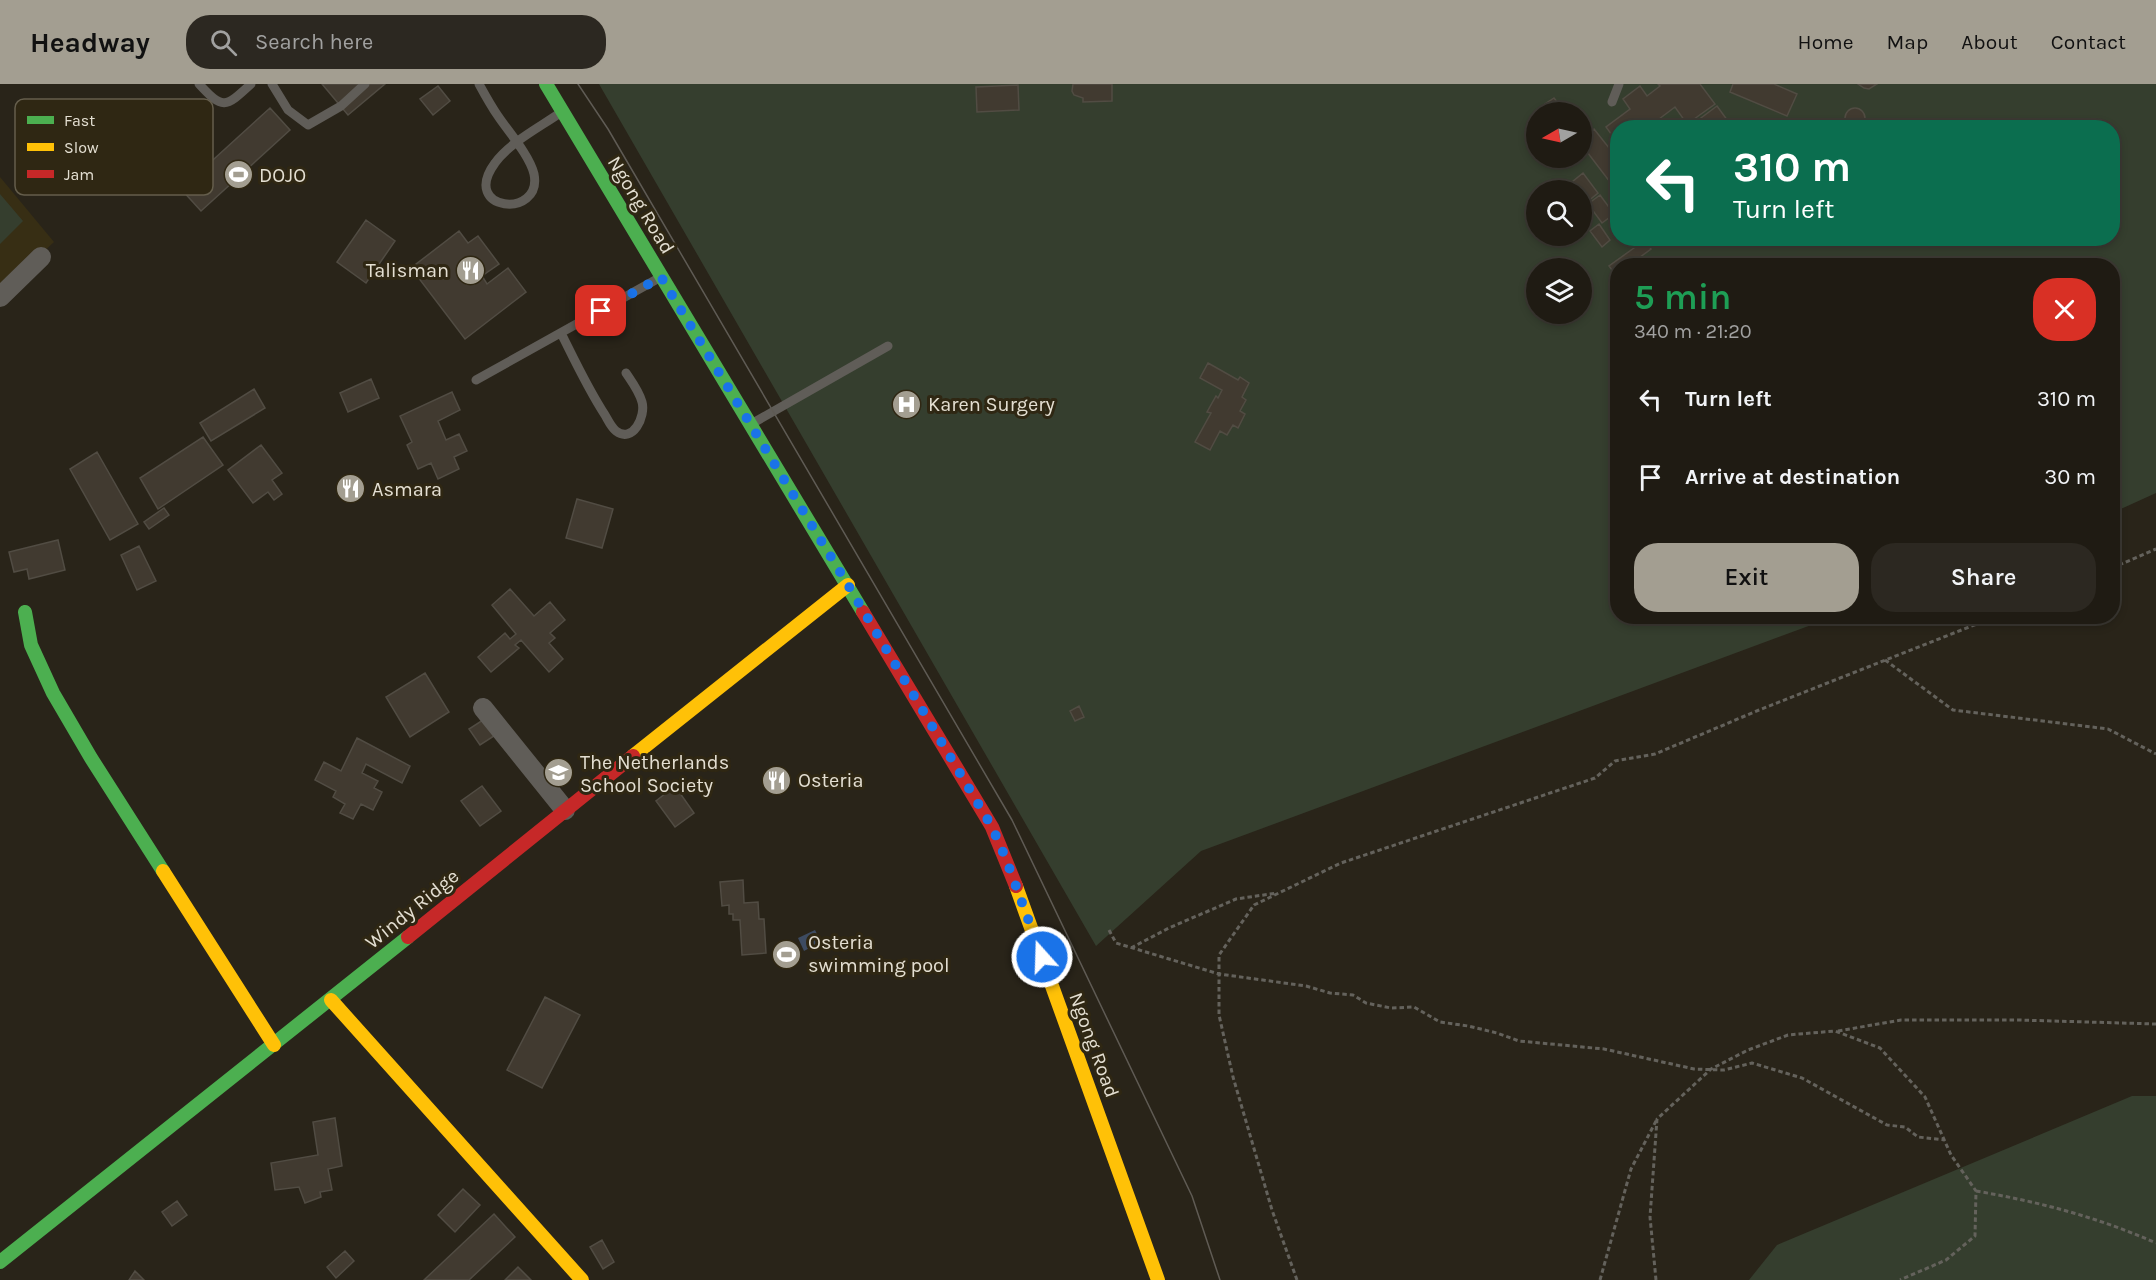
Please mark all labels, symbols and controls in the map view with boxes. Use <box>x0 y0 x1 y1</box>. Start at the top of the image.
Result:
search box <box>186 15 606 69</box>
text: Headway <box>30 26 150 59</box>
icon: search <box>207 26 240 59</box>
text: Search here <box>255 29 373 55</box>
text: Home <box>1798 30 1854 54</box>
text: Map <box>1887 30 1928 54</box>
text: About <box>1961 30 2018 54</box>
text: Contact <box>2051 30 2126 54</box>
legend <box>15 99 213 195</box>
north arrow <box>1526 102 1592 168</box>
map controls <box>1526 102 1592 324</box>
text: Fast <box>64 111 95 130</box>
text: Slow <box>64 138 99 157</box>
text: 310 m <box>1733 142 1851 192</box>
icon: left <box>1634 144 1712 222</box>
street label: Ngong Road <box>603 152 679 258</box>
sports icon: DOJO <box>222 159 254 191</box>
place label: DOJO <box>259 164 306 187</box>
text: Jam <box>64 165 94 184</box>
button: search <box>1526 180 1592 246</box>
text: Turn left <box>1733 193 1834 225</box>
restaurant icon: Talisman <box>454 254 486 286</box>
button: layers <box>1526 258 1592 324</box>
place label: Talisman <box>366 259 449 282</box>
text: 5 min <box>1634 276 1732 318</box>
button: close <box>2033 278 2096 341</box>
pin <box>575 285 626 336</box>
icon: arrive <box>584 294 617 327</box>
text: 340 m · 21:20 <box>1634 320 1752 343</box>
icon: left <box>1634 383 1667 416</box>
text: Turn left <box>1685 386 1772 412</box>
text: 310 m <box>2037 386 2096 412</box>
hospital icon: Karen Surgery <box>891 388 923 420</box>
place label: Karen Surgery <box>928 393 1055 416</box>
icon: arrive <box>1634 461 1667 494</box>
text: Arrive at destination <box>1685 464 1900 490</box>
text: 30 m <box>2044 464 2096 490</box>
restaurant icon: Asmara <box>335 473 367 505</box>
place label: Asmara <box>372 478 442 501</box>
button: Exit <box>1634 543 1859 612</box>
button: Share <box>1871 543 2096 612</box>
place label: The Netherlands School Society <box>580 751 729 797</box>
school or university icon: The Netherlands School Society <box>543 757 575 789</box>
restaurant icon: Osteria <box>761 764 793 796</box>
place label: Osteria <box>798 769 863 792</box>
street label: Windy Ridge <box>361 864 463 954</box>
position arrow <box>1010 925 1074 989</box>
place label: Osteria swimming pool <box>808 931 950 977</box>
sports icon: Osteria swimming pool <box>771 938 803 970</box>
street label: Ngong Road <box>1064 989 1124 1101</box>

